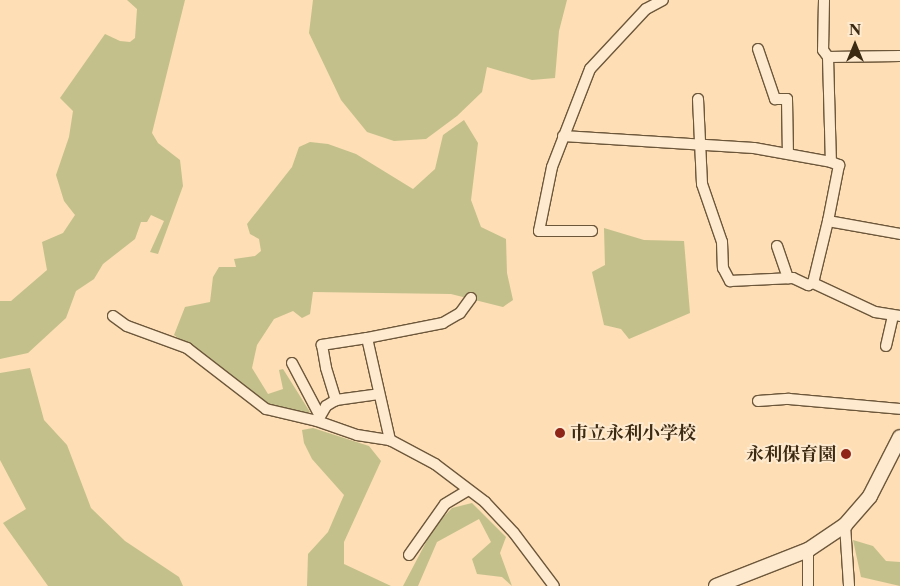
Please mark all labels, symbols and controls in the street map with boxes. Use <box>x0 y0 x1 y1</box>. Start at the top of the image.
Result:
north arrow <box>830 20 880 70</box>
text: N <box>849 21 861 39</box>
place label: 市立永利小学校 <box>570 422 696 444</box>
marker: 市立永利小学校 <box>554 427 566 439</box>
place label: 永利保育園 <box>746 443 836 465</box>
marker: 永利保育園 <box>840 448 852 460</box>

